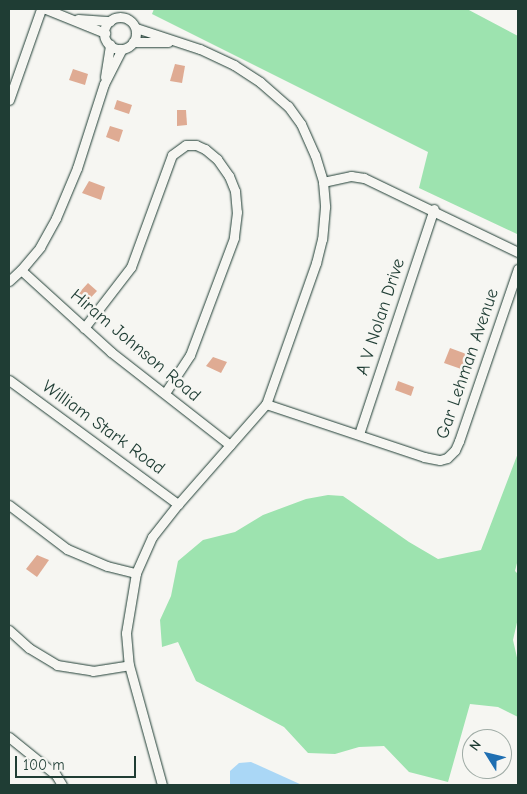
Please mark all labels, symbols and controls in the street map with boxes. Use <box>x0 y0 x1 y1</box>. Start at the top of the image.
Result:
street label: A V Nolan Drive <box>352 256 410 378</box>
street label: Hiram Johnson Road <box>66 285 204 407</box>
street label: Gar Lehman Avenue <box>432 286 504 442</box>
street label: William Stark Road <box>37 376 169 480</box>
north arrow <box>462 729 512 779</box>
text: N <box>466 737 485 754</box>
scale bar <box>18 746 139 778</box>
text: 100 m <box>23 756 65 774</box>

